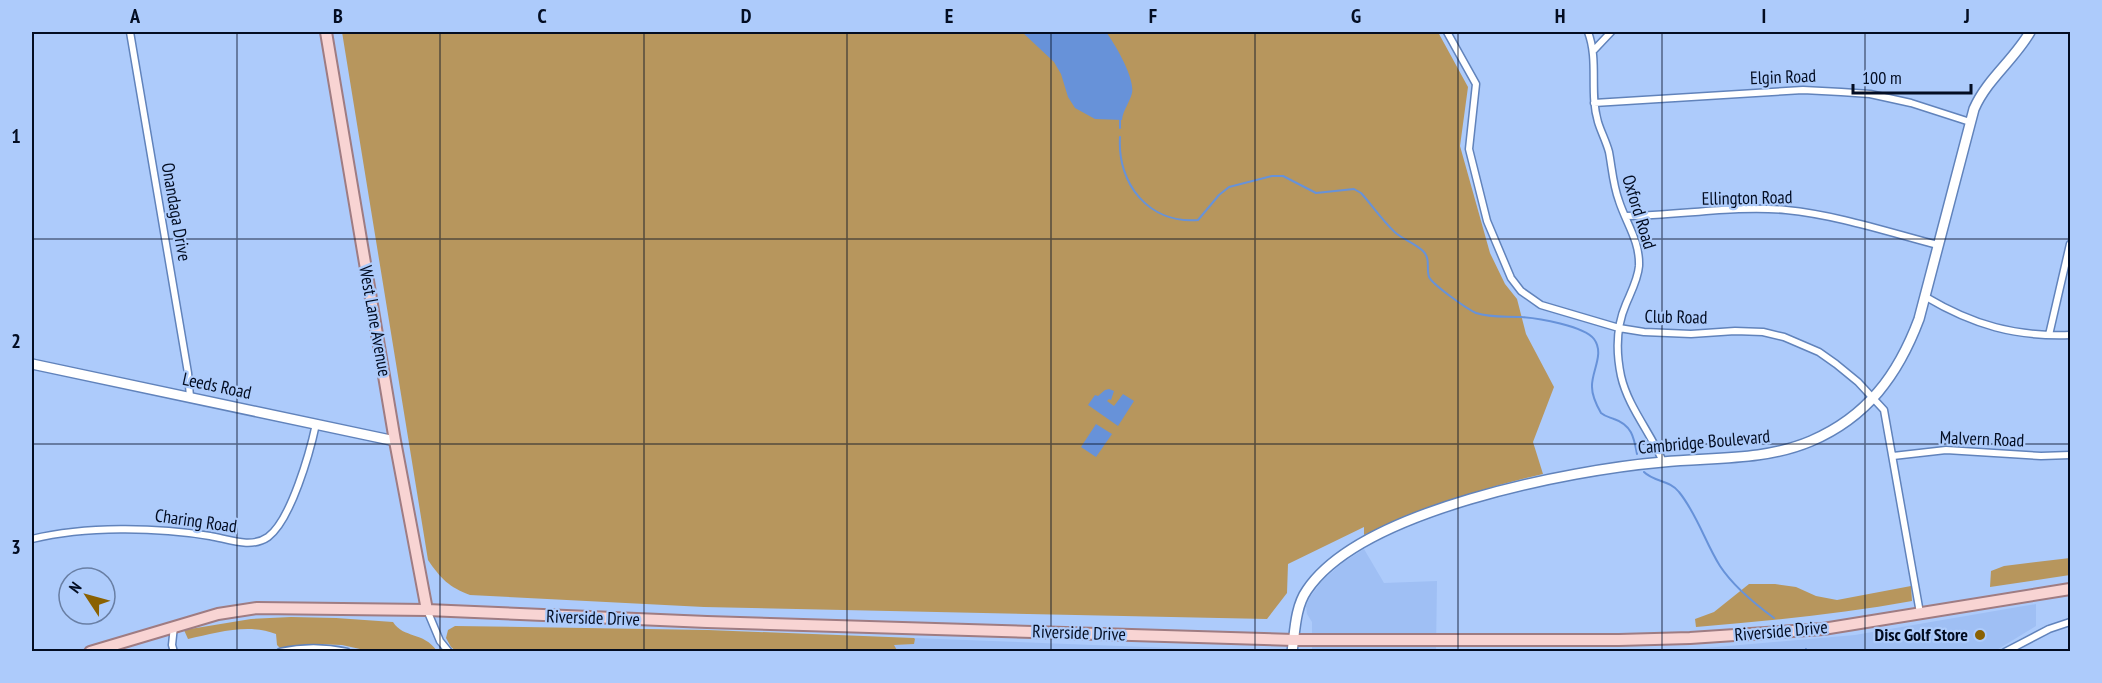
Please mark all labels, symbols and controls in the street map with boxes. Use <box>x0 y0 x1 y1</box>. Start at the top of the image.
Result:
text: A <box>129 3 141 29</box>
text: B <box>333 3 343 29</box>
text: C <box>537 3 547 29</box>
text: D <box>741 3 752 29</box>
text: E <box>945 3 953 29</box>
text: F <box>1149 3 1157 29</box>
text: G <box>1351 3 1361 29</box>
text: H <box>1555 3 1565 29</box>
text: I <box>1762 3 1766 29</box>
text: J <box>1963 3 1970 29</box>
scale bar <box>1853 57 1972 95</box>
street label: Elgin Road <box>1750 64 1816 89</box>
text: 100 m <box>1862 66 1902 89</box>
text: 1 <box>11 123 21 149</box>
street label: Onandaga Drive <box>157 161 196 263</box>
street label: Oxford Road <box>1617 172 1662 252</box>
street label: Ellington Road <box>1701 185 1793 210</box>
street label: West Lane Avenue <box>354 264 397 378</box>
street label: Club Road <box>1645 304 1708 329</box>
text: 2 <box>11 328 21 354</box>
street label: Leeds Road <box>181 367 254 404</box>
street label: Cambridge Boulevard <box>1637 424 1771 459</box>
street label: Malvern Road <box>1939 426 2025 451</box>
street label: Charing Road <box>154 503 238 538</box>
text: 3 <box>11 534 21 560</box>
north arrow <box>57 566 117 626</box>
text: N <box>64 578 85 597</box>
street label: Riverside Drive <box>546 604 640 631</box>
street label: Riverside Drive <box>1733 615 1829 646</box>
street label: Riverside Drive <box>1032 619 1126 646</box>
place label: Disc Golf Store <box>1875 623 1968 646</box>
marker: Disc Golf Store <box>1973 628 1987 642</box>

